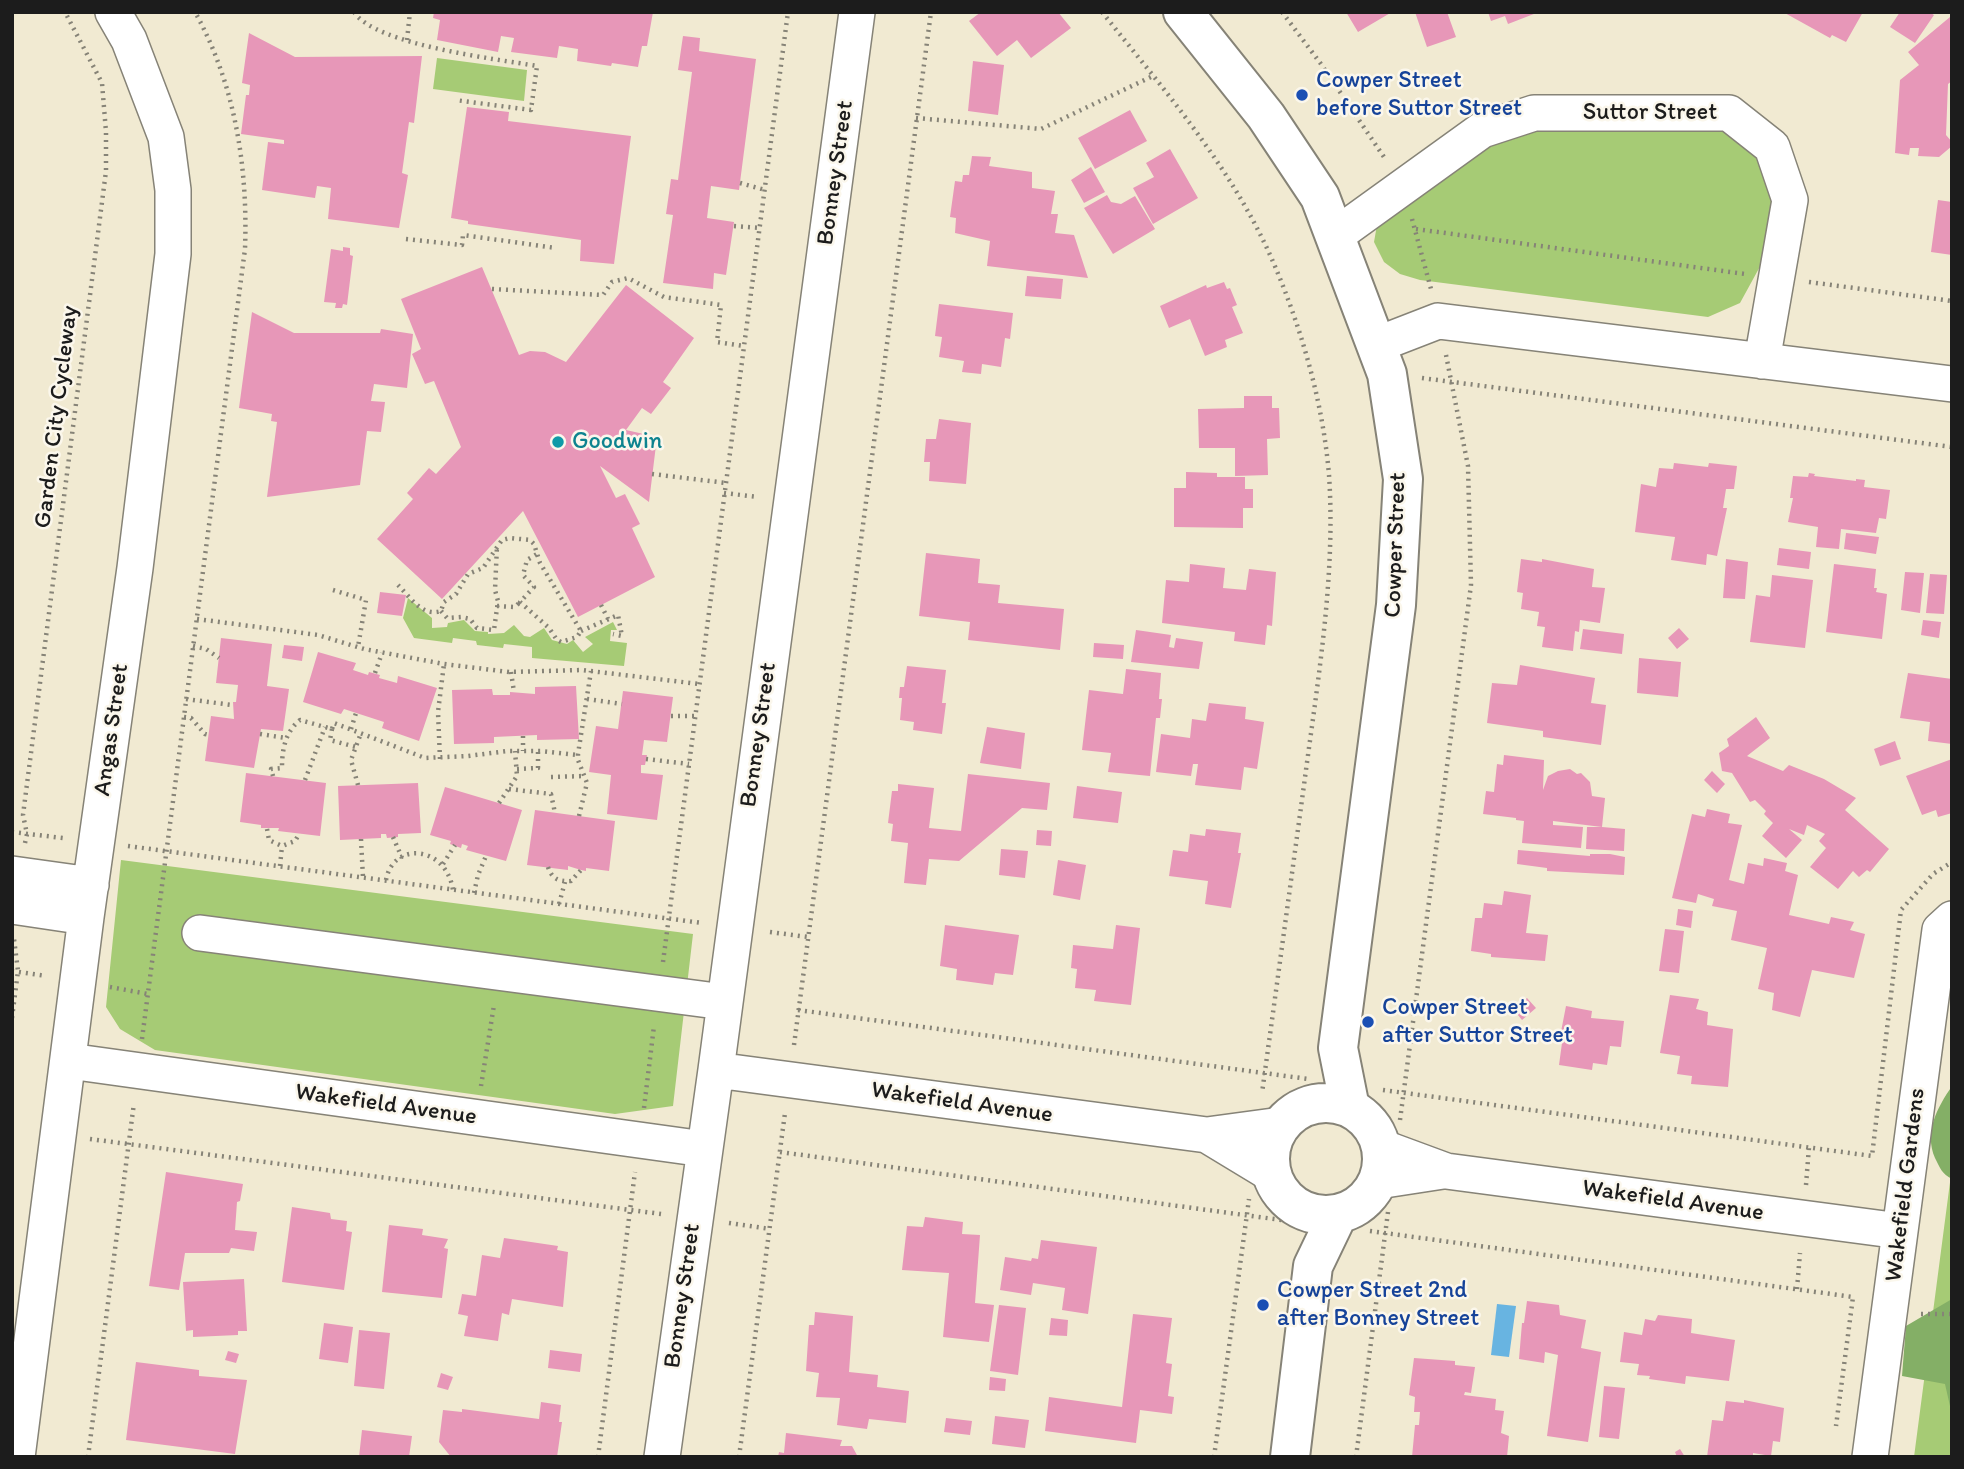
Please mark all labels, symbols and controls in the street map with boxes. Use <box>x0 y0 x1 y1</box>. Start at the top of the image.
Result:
place label: Cowper Street before Suttor Street <box>1316 67 1522 123</box>
marker: Cowper Street before Suttor Street <box>1294 87 1310 103</box>
street label: Bonney Street <box>812 99 860 247</box>
street label: Suttor Street <box>1583 99 1717 127</box>
street label: Garden City Cycleway <box>29 304 85 530</box>
place label: Goodwin <box>572 428 662 456</box>
marker: Goodwin <box>550 434 566 450</box>
street label: Cowper Street <box>1379 472 1413 618</box>
street label: Bonney Street <box>735 661 783 809</box>
street label: Angas Street <box>88 662 136 798</box>
place label: Cowper Street after Suttor Street <box>1382 994 1573 1050</box>
marker: Cowper Street after Suttor Street <box>1360 1014 1376 1030</box>
street label: Wakefield Avenue <box>869 1076 1055 1130</box>
street label: Wakefield Avenue <box>293 1078 479 1132</box>
street label: Wakefield Gardens <box>1880 1086 1932 1284</box>
street label: Wakefield Avenue <box>1580 1174 1766 1228</box>
street label: Bonney Street <box>659 1222 707 1370</box>
place label: Cowper Street 2nd after Bonney Street <box>1277 1277 1479 1333</box>
marker: Cowper Street 2nd after Bonney Street <box>1255 1297 1271 1313</box>

